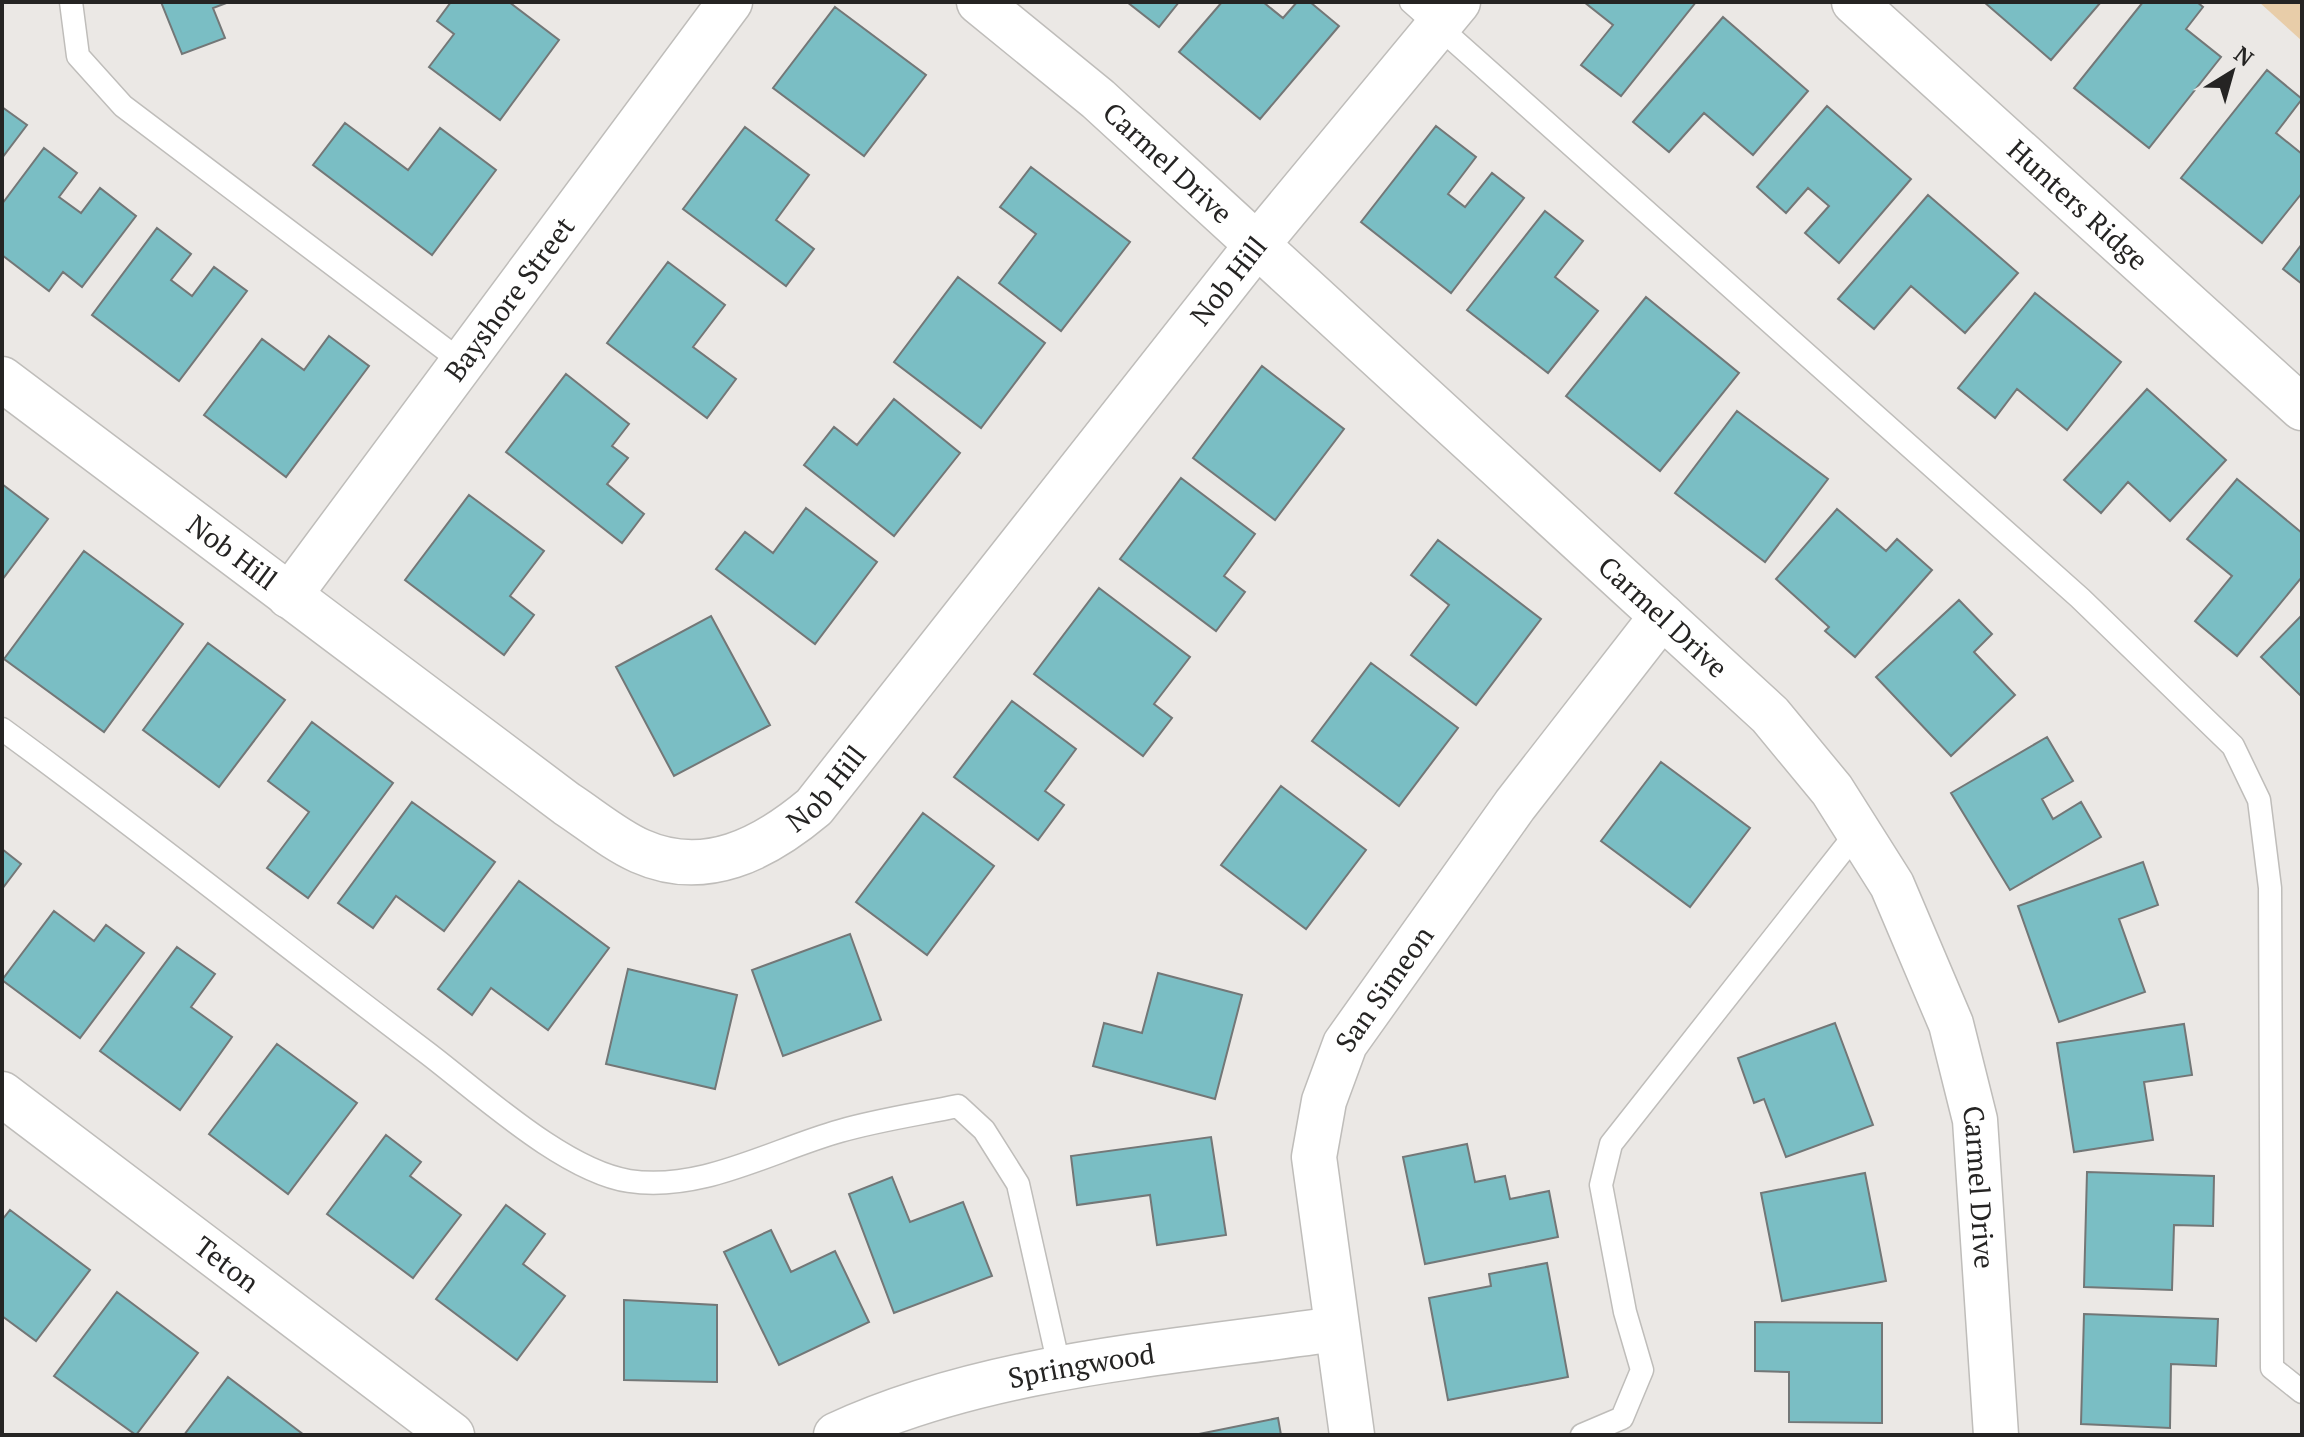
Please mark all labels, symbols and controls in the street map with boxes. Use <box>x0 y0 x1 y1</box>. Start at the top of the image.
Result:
north arrow <box>2192 32 2272 112</box>
text: N <box>2229 39 2260 72</box>
street label: Carmel Drive <box>1095 94 1241 231</box>
street label: Hunters Ridge <box>2000 131 2156 278</box>
street label: Bayshore Street <box>436 208 583 388</box>
street label: Nob Hill <box>1181 228 1275 333</box>
street label: Nob Hill <box>180 506 285 598</box>
street label: Carmel Drive <box>1591 548 1736 685</box>
street label: Nob Hill <box>779 737 874 840</box>
street label: San Simeon <box>1326 918 1442 1059</box>
street label: Carmel Drive <box>1954 1101 2004 1270</box>
street label: Teton <box>187 1227 267 1301</box>
street label: Springwood <box>1005 1334 1157 1396</box>

